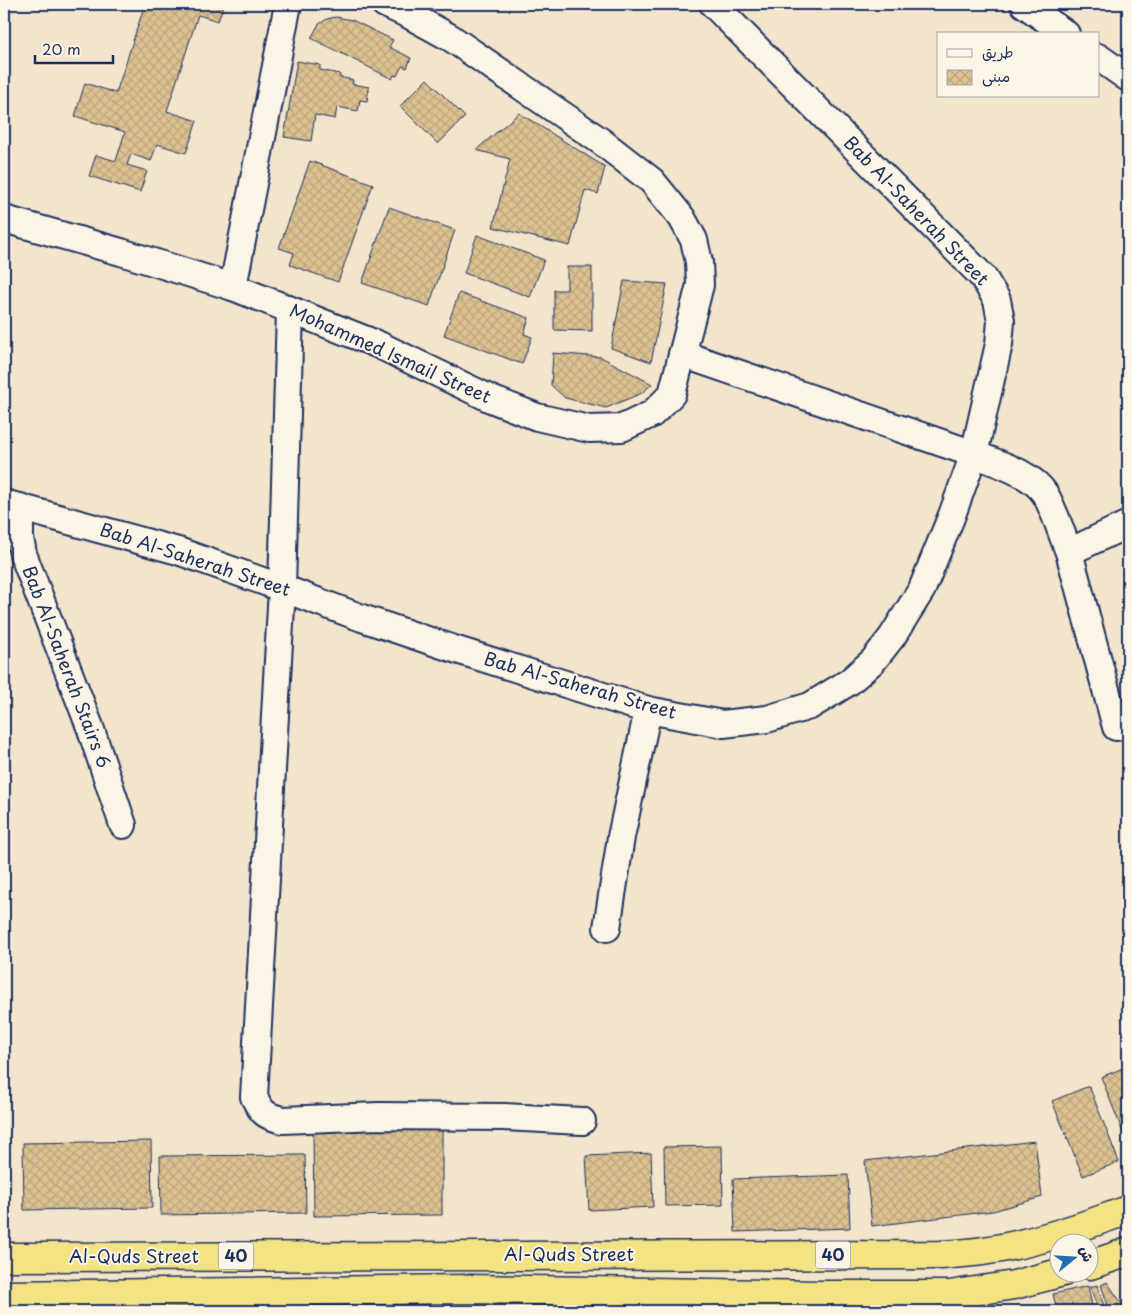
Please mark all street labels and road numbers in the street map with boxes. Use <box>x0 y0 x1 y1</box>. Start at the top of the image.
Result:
street label: Bab Al-Saherah Street <box>838 129 996 291</box>
street label: Mohammed Ismail Street <box>286 296 496 409</box>
street label: Bab Al-Saherah Street <box>97 515 294 602</box>
street label: Bab Al-Saherah Stairs 6 <box>16 562 118 771</box>
street label: Bab Al-Saherah Street <box>481 644 680 725</box>
street label: Al-Quds Street <box>504 1240 634 1267</box>
street label: Al-Quds Street <box>69 1242 199 1269</box>
road number: 40 <box>218 1242 254 1270</box>
road number: 40 <box>816 1242 850 1268</box>

